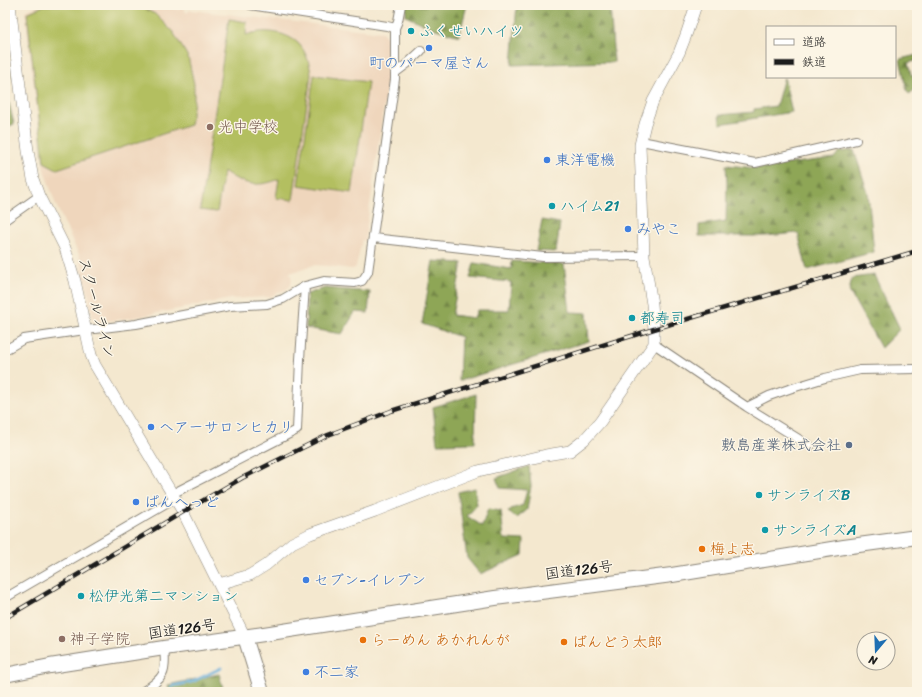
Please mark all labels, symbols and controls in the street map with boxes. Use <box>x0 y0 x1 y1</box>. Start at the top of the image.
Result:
place label: ふくせいハイツ <box>419 18 524 44</box>
marker: ふくせいハイツ <box>406 26 416 36</box>
legend <box>766 26 896 78</box>
text: 道路 <box>802 31 826 53</box>
marker: 町のパーマ屋さん <box>424 43 434 53</box>
place label: 町のパーマ屋さん <box>369 50 489 76</box>
text: 鉄道 <box>802 51 826 73</box>
place label: 光中学校 <box>218 114 278 140</box>
marker: 光中学校 <box>205 122 215 132</box>
place label: 東洋電機 <box>555 147 615 173</box>
marker: 東洋電機 <box>542 155 552 165</box>
place label: ハイム21 <box>560 193 620 219</box>
marker: ハイム21 <box>547 201 557 211</box>
place label: みやこ <box>636 216 681 242</box>
marker: みやこ <box>623 224 633 234</box>
street label: スクールライン <box>71 255 123 361</box>
place label: 都寿司 <box>640 305 685 331</box>
marker: 都寿司 <box>627 313 637 323</box>
place label: ヘアーサロンヒカリ <box>159 414 294 440</box>
marker: ヘアーサロンヒカリ <box>146 422 156 432</box>
place label: 敷島産業株式会社 <box>721 432 841 458</box>
marker: 敷島産業株式会社 <box>844 440 854 450</box>
place label: サンライズB <box>767 482 851 508</box>
place label: ぱんへっど <box>144 489 219 515</box>
marker: サンライズB <box>754 490 764 500</box>
marker: ぱんへっど <box>131 497 141 507</box>
place label: サンライズA <box>773 517 857 543</box>
marker: サンライズA <box>760 525 770 535</box>
place label: 梅よ志 <box>710 536 755 562</box>
marker: 梅よ志 <box>697 544 707 554</box>
street label: 国道126号 <box>543 553 615 587</box>
place label: セブン-イレブン <box>314 567 426 593</box>
marker: セブン-イレブン <box>301 575 311 585</box>
place label: 松伊光第二マンション <box>89 583 238 609</box>
marker: 松伊光第二マンション <box>76 591 86 601</box>
street label: 国道126号 <box>146 611 218 647</box>
place label: 神子学院 <box>70 626 130 652</box>
place label: らーめん あかれんが <box>371 627 510 653</box>
place label: ばんどう太郎 <box>572 629 662 655</box>
north arrow <box>856 631 896 671</box>
marker: 神子学院 <box>57 634 67 644</box>
marker: らーめん あかれんが <box>358 635 368 645</box>
marker: ばんどう太郎 <box>559 637 569 647</box>
text: N <box>866 650 881 671</box>
place label: 不二家 <box>314 659 359 685</box>
marker: 不二家 <box>301 667 311 677</box>

